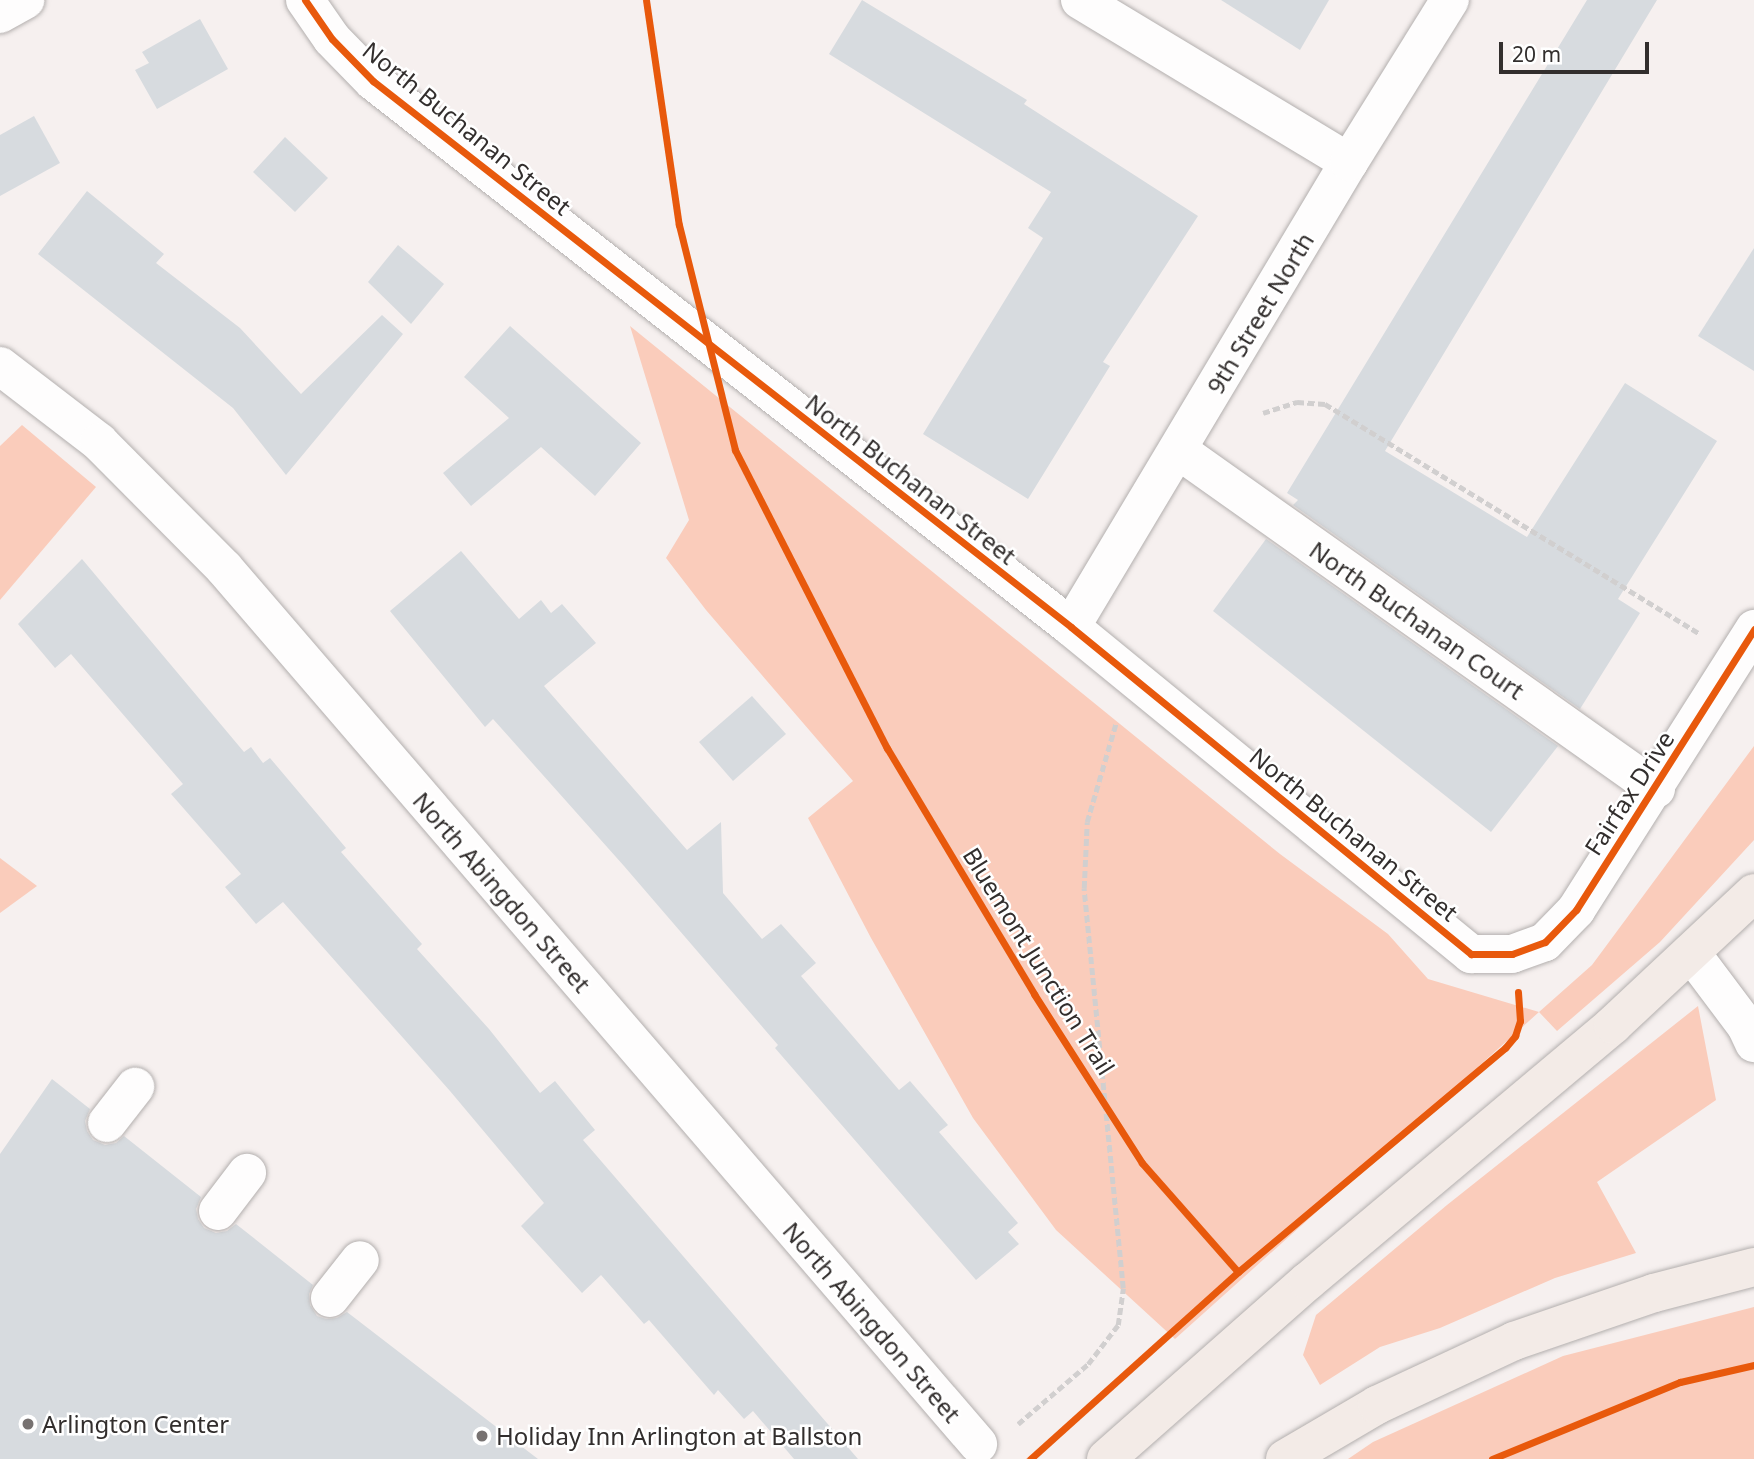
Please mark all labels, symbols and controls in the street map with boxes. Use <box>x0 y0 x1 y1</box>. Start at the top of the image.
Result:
scale bar <box>1502 28 1652 72</box>
street label: North Buchanan Street <box>357 35 577 221</box>
text: 20 m <box>1512 40 1561 68</box>
street label: 9th Street North <box>1201 227 1319 399</box>
street label: North Buchanan Street <box>800 388 1022 570</box>
street label: North Buchanan Court <box>1304 535 1530 705</box>
street label: Fairfax Drive <box>1578 726 1680 860</box>
street label: North Buchanan Street <box>1244 741 1464 927</box>
street label: North Abingdon Street <box>407 786 597 998</box>
street label: Bluemont Junction Trail <box>957 842 1121 1080</box>
street label: North Abingdon Street <box>777 1216 967 1428</box>
place label: Arlington Center <box>42 1410 229 1438</box>
marker: Arlington Center <box>20 1416 36 1432</box>
place label: Holiday Inn Arlington at Ballston <box>496 1422 862 1450</box>
marker: Holiday Inn Arlington at Ballston <box>474 1428 490 1444</box>

